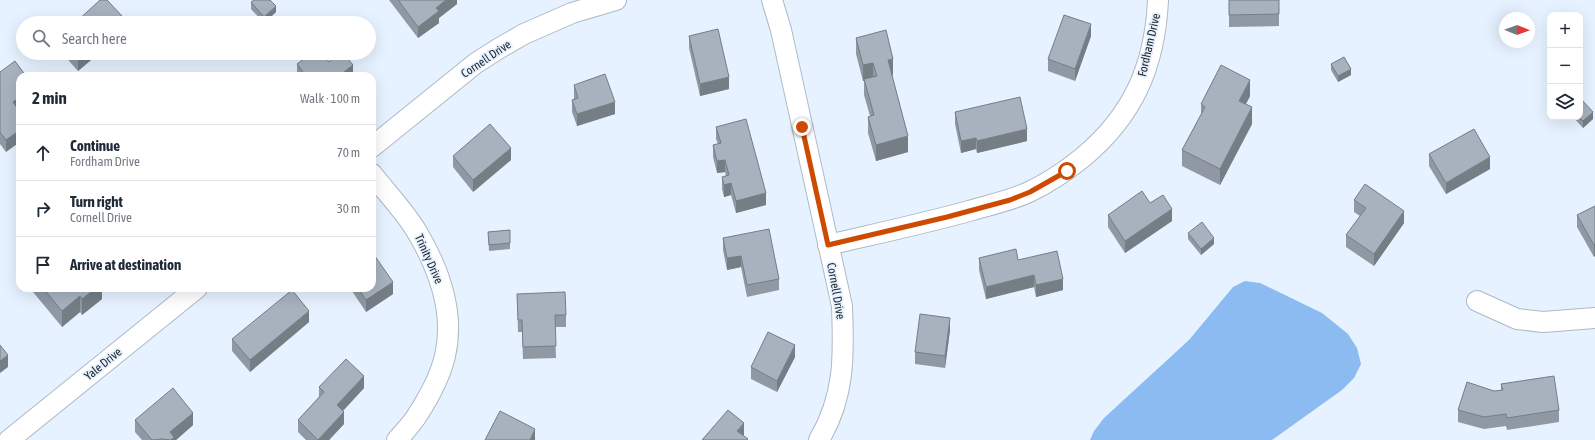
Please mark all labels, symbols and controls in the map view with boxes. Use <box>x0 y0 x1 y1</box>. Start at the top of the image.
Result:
street label: Fordham Drive <box>1135 12 1163 78</box>
north arrow <box>1499 12 1535 48</box>
map controls <box>1547 12 1583 120</box>
button: + <box>1547 12 1583 48</box>
search box <box>16 16 376 60</box>
icon: search <box>30 27 52 49</box>
text: Search here <box>62 30 127 47</box>
street label: Cornell Drive <box>458 37 514 81</box>
button: − <box>1547 48 1583 84</box>
button: layers <box>1547 84 1583 120</box>
text: 2 min <box>32 88 67 108</box>
text: Walk · 100 m <box>300 91 360 106</box>
route end <box>793 118 811 136</box>
text: Continue <box>70 137 120 154</box>
icon: ahead <box>32 142 54 164</box>
text: 70 m <box>337 145 360 160</box>
text: Fordham Drive <box>70 154 140 169</box>
route start <box>1058 162 1076 180</box>
text: Turn right <box>70 193 123 210</box>
icon: right <box>32 198 54 220</box>
text: 30 m <box>337 201 360 216</box>
text: Cornell Drive <box>70 210 132 225</box>
street label: Trinity Drive <box>412 232 446 286</box>
icon: arrive <box>32 254 54 276</box>
text: Arrive at destination <box>70 256 181 273</box>
street label: Cornell Drive <box>824 262 848 320</box>
street label: Yale Drive <box>82 345 124 383</box>

